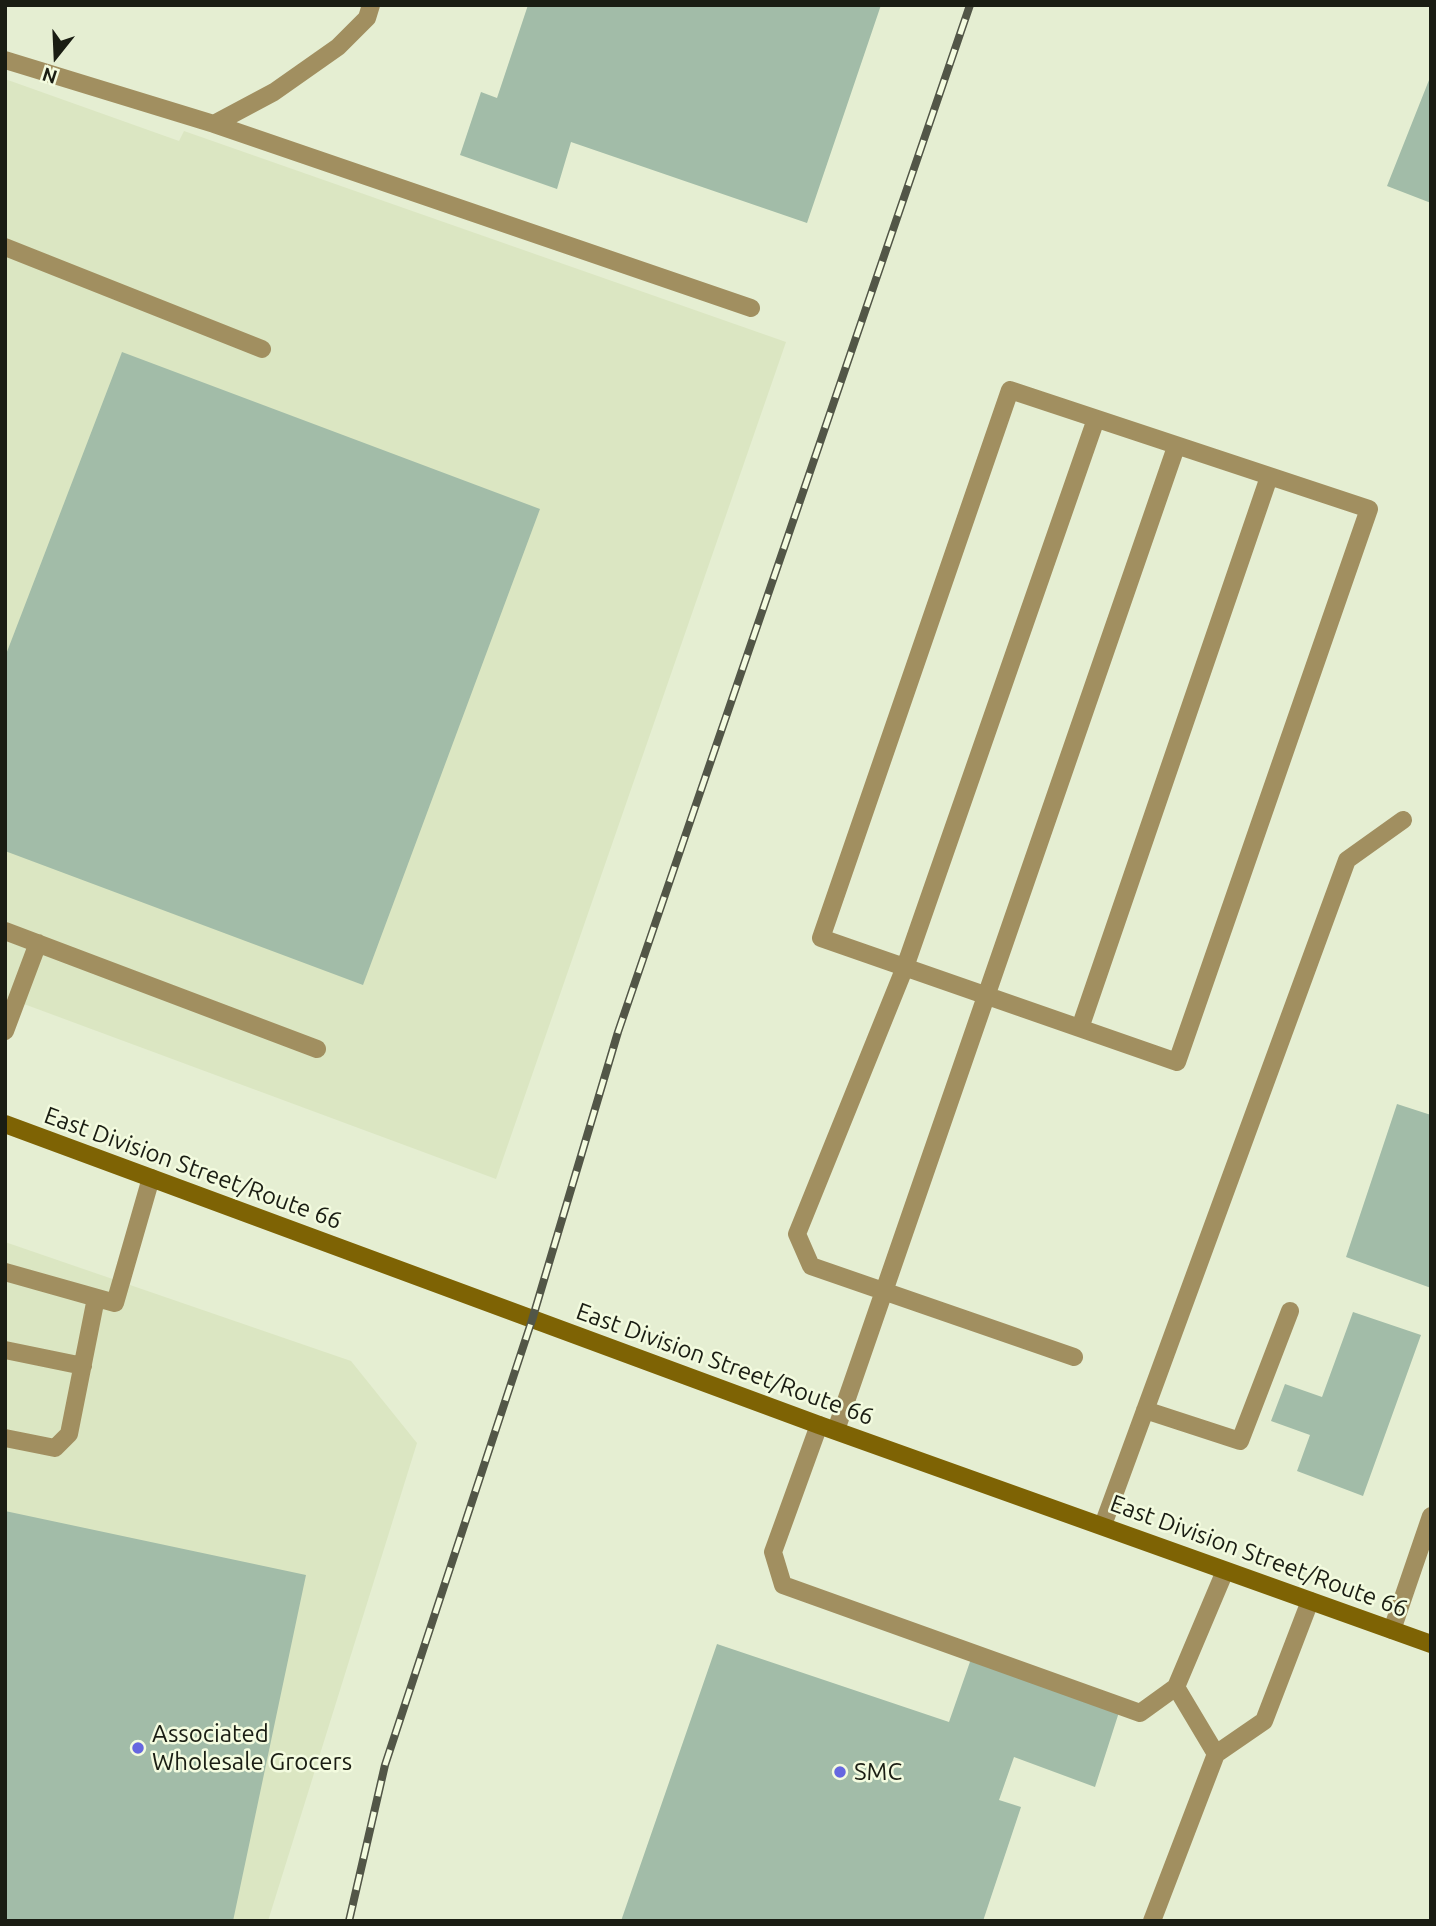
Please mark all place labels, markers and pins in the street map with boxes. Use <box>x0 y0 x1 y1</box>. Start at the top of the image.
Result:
place label: Associated Wholesale Grocers <box>152 1720 352 1776</box>
marker: Associated Wholesale Grocers <box>130 1740 146 1756</box>
place label: SMC <box>854 1758 902 1786</box>
marker: SMC <box>832 1764 848 1780</box>

